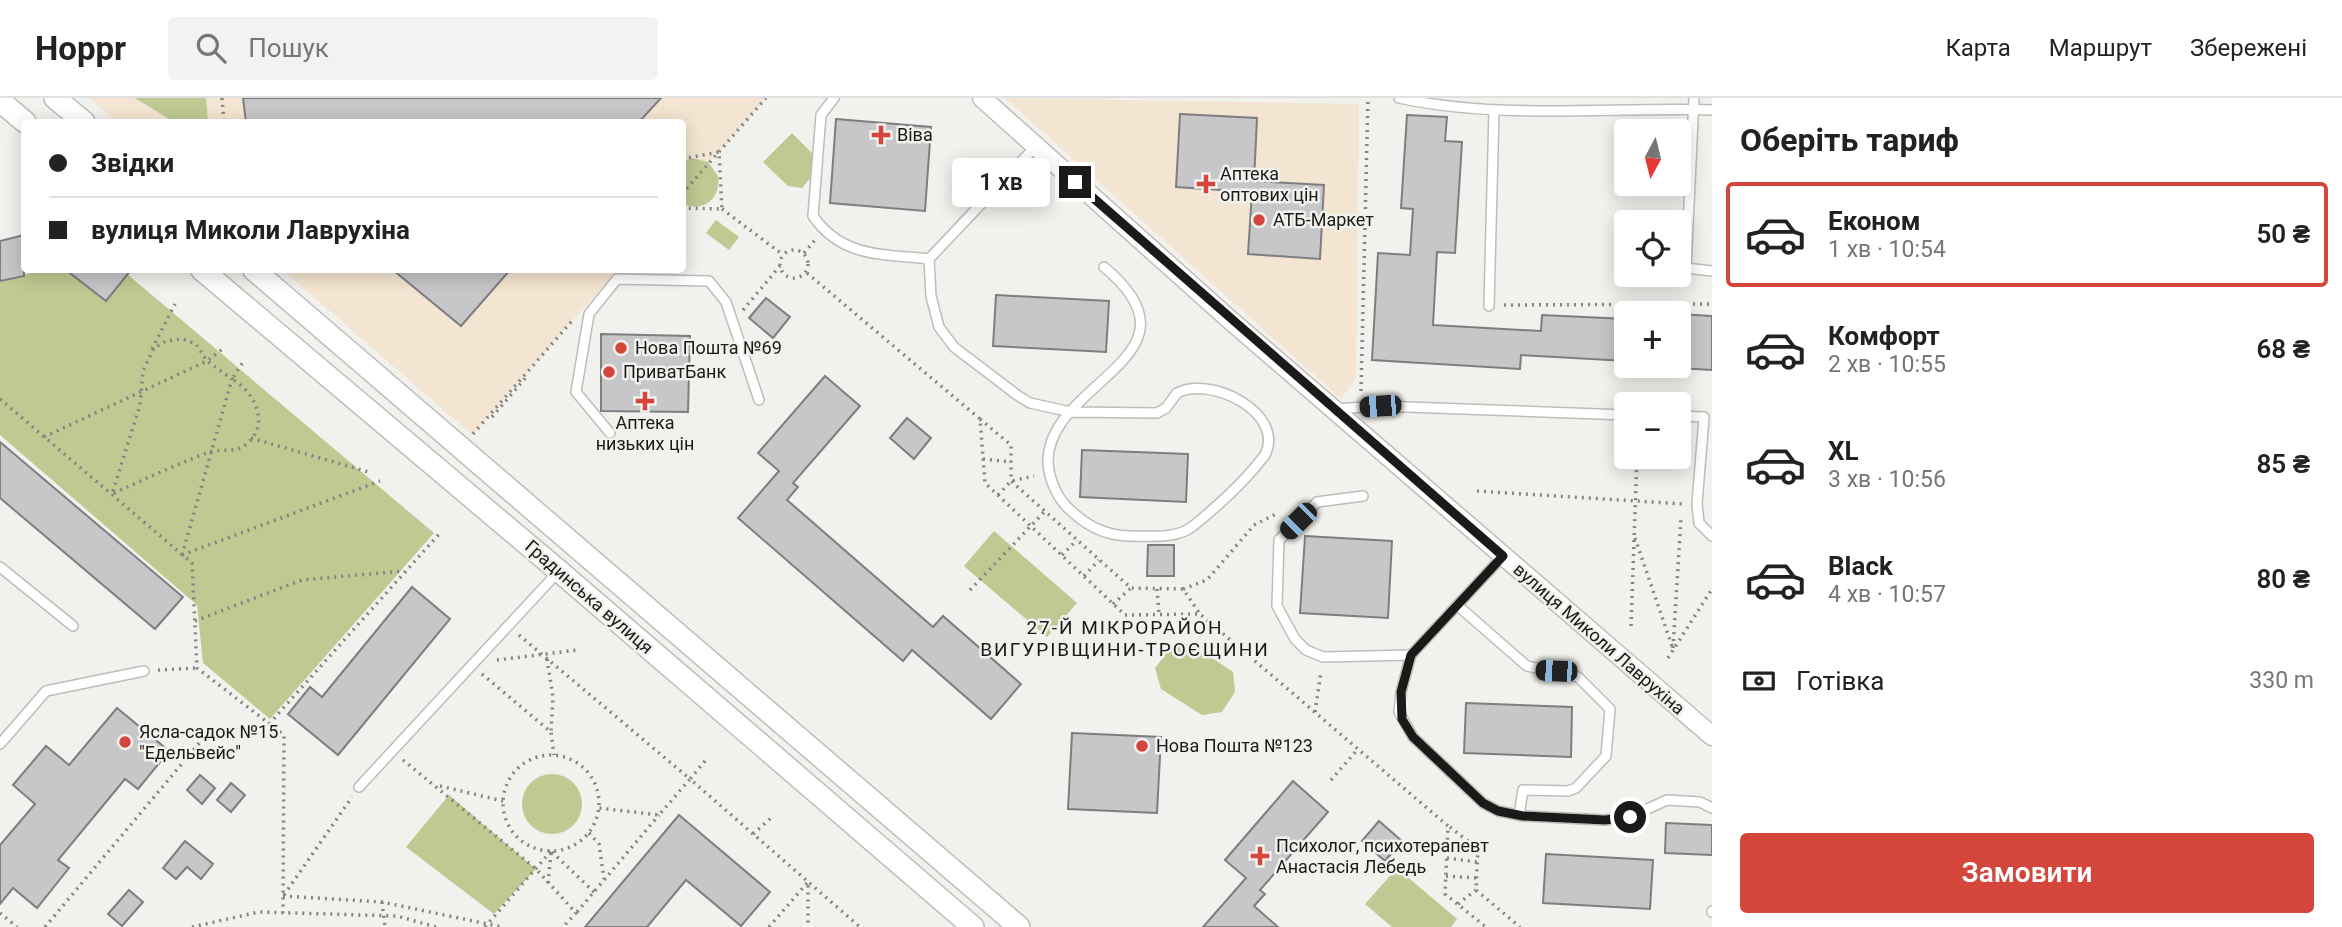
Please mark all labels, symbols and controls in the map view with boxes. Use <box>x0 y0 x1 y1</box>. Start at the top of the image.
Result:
search box <box>168 17 658 80</box>
text: Hoppr <box>35 29 126 68</box>
icon: search <box>192 29 230 67</box>
text: Пошук <box>248 33 329 63</box>
text: Карта <box>1945 34 2011 62</box>
text: Маршрут <box>2049 34 2152 62</box>
text: Збережені <box>2190 34 2307 62</box>
north arrow <box>1614 119 1690 196</box>
map controls <box>1614 119 1691 469</box>
text: Оберіть тариф <box>1740 121 1959 159</box>
place label: Віва <box>897 124 933 145</box>
marker: Віва <box>871 125 891 145</box>
text: Звідки <box>91 148 174 178</box>
callout: 1 хв <box>953 158 1050 206</box>
place label: Аптека оптових цін <box>1220 163 1319 205</box>
route end <box>1059 166 1091 198</box>
text: 1 хв <box>979 169 1023 196</box>
marker: Аптека оптових цін <box>1198 176 1214 192</box>
icon: car <box>1744 203 1807 266</box>
text: Економ <box>1828 206 1920 236</box>
place label: АТБ-Маркет <box>1273 209 1374 230</box>
button: locate <box>1614 210 1691 287</box>
marker: АТБ-Маркет <box>1251 212 1267 228</box>
text: вулиця Миколи Лаврухіна <box>91 215 410 245</box>
text: 50 ₴ <box>2256 219 2310 249</box>
text: 1 хв · 10:54 <box>1828 236 1946 263</box>
button: + <box>1614 301 1691 378</box>
icon: car <box>1744 318 1807 381</box>
text: Комфорт <box>1828 321 1940 351</box>
text: 68 ₴ <box>2256 334 2310 364</box>
place label: Нова Пошта №69 <box>635 337 782 358</box>
marker: Нова Пошта №69 <box>613 340 629 356</box>
text: 2 хв · 10:55 <box>1828 351 1946 378</box>
place label: ПриватБанк <box>623 361 726 382</box>
marker: ПриватБанк <box>601 364 617 380</box>
button: − <box>1614 392 1691 469</box>
marker: Аптека низьких цін <box>637 393 653 409</box>
car <box>1359 394 1402 418</box>
place label: Аптека низьких цін <box>596 412 694 454</box>
icon: car <box>1744 433 1807 496</box>
text: XL <box>1828 436 1859 466</box>
text: 85 ₴ <box>2256 449 2310 479</box>
text: 3 хв · 10:56 <box>1828 466 1946 493</box>
car <box>1276 499 1321 543</box>
street label: Градинська вулиця <box>521 535 658 658</box>
icon: car <box>1744 548 1807 611</box>
text: Black <box>1828 551 1893 581</box>
street label: вулиця Миколи Лаврухіна <box>1509 558 1689 719</box>
text: 80 ₴ <box>2256 564 2310 594</box>
text: 4 хв · 10:57 <box>1828 581 1946 608</box>
district label: 27-Й МІКРОРАЙОН ВИГУРІВЩИНИ-ТРОЄЩИНИ <box>980 616 1270 661</box>
car <box>1535 660 1578 682</box>
icon: cash <box>1740 662 1778 700</box>
text: Готівка <box>1796 666 1885 696</box>
text: 330 m <box>2249 667 2314 694</box>
place label: Ясла-садок №15 "Едельвейс" <box>139 721 278 763</box>
marker: Ясла-садок №15 "Едельвейс" <box>117 734 133 750</box>
place label: Нова Пошта №123 <box>1156 735 1313 756</box>
marker: Нова Пошта №123 <box>1134 738 1150 754</box>
route start <box>1614 801 1646 833</box>
button: Замовити <box>1740 833 2314 913</box>
place label: Психолог, психотерапевт Анастасія Лебедь <box>1276 835 1489 877</box>
marker: Психолог, психотерапевт Анастасія Лебедь <box>1250 846 1270 866</box>

